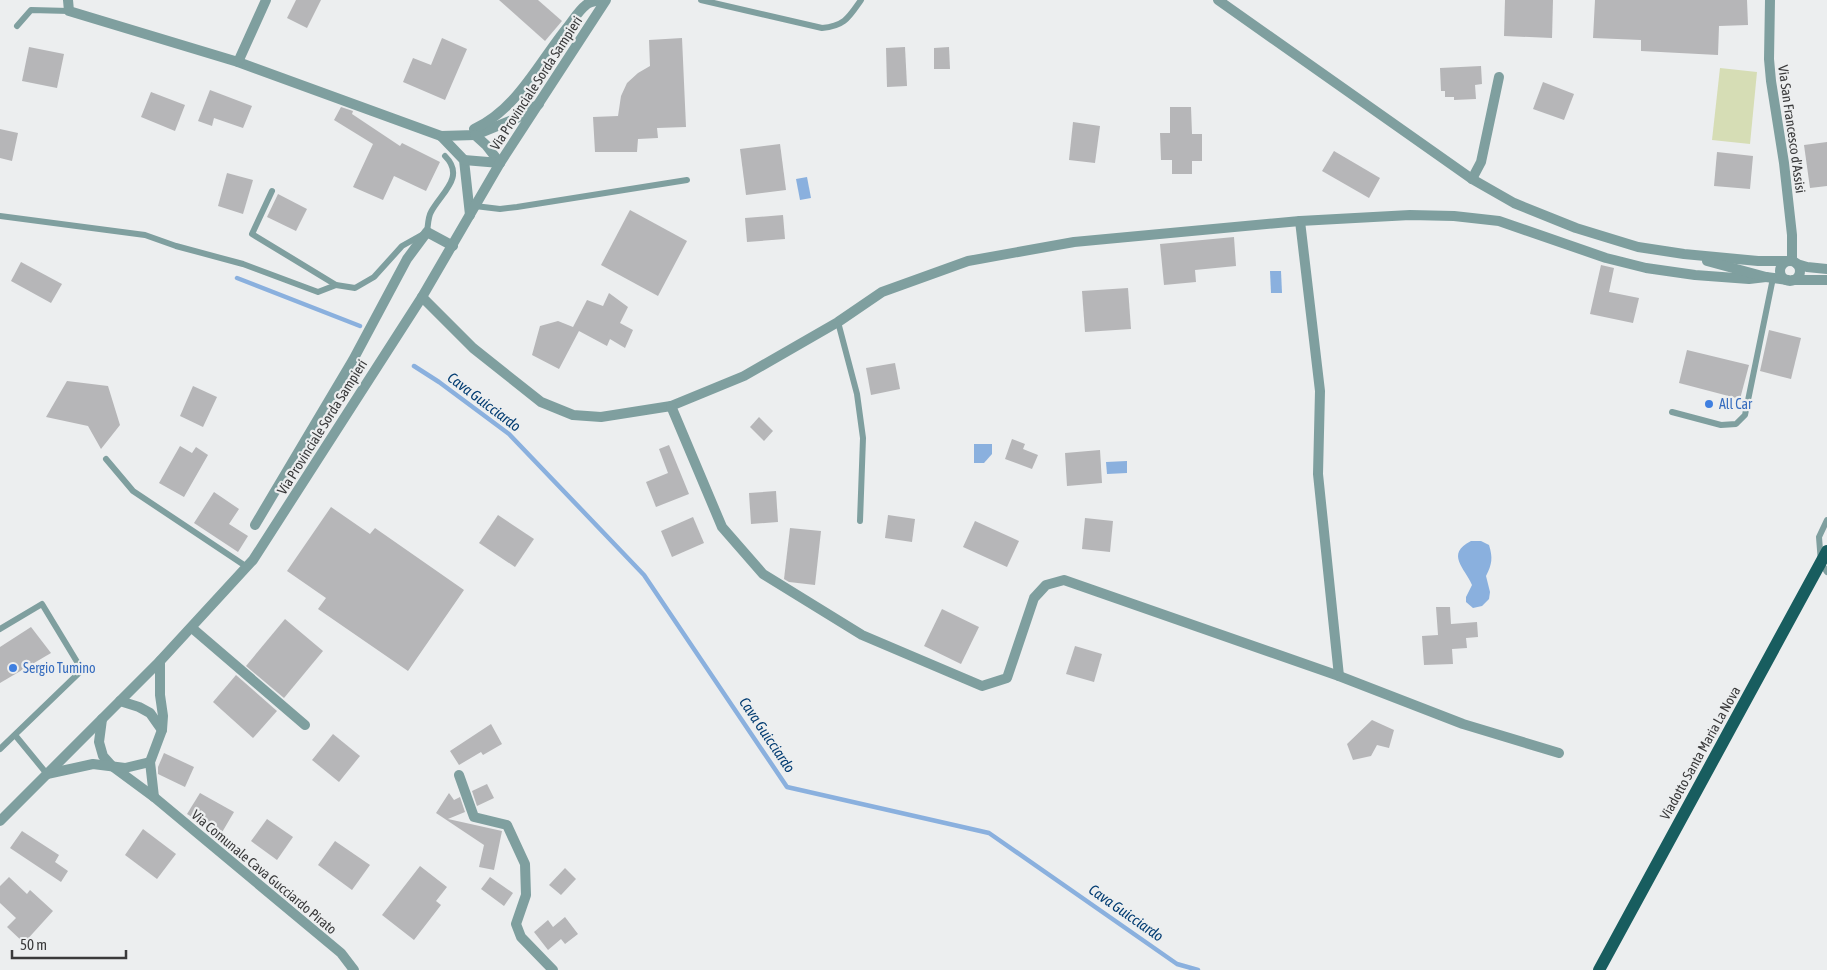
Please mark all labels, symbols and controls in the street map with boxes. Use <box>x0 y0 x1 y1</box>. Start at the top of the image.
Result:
street label: Via Provinciale Sorda Sampieri <box>487 13 585 153</box>
street label: Via San Francesco d'Assisi <box>1775 64 1809 194</box>
street label: Via Provinciale Sorda Sampieri <box>274 357 370 497</box>
water label: Cava Guicciardo <box>444 369 524 435</box>
place label: All Car <box>1719 396 1753 412</box>
marker: All Car <box>1703 398 1715 410</box>
place label: Sergio Tumino <box>23 660 96 676</box>
marker: Sergio Tumino <box>7 662 19 674</box>
street label: Viadotto Santa Maria La Nova <box>1657 683 1743 823</box>
water label: Cava Guicciardo <box>736 694 799 776</box>
street label: Via Comunale Cava Gucciardo Pirato <box>188 807 340 937</box>
water label: Cava Guicciardo <box>1086 881 1167 945</box>
scale bar <box>12 928 126 960</box>
text: 50 m <box>20 936 47 953</box>

